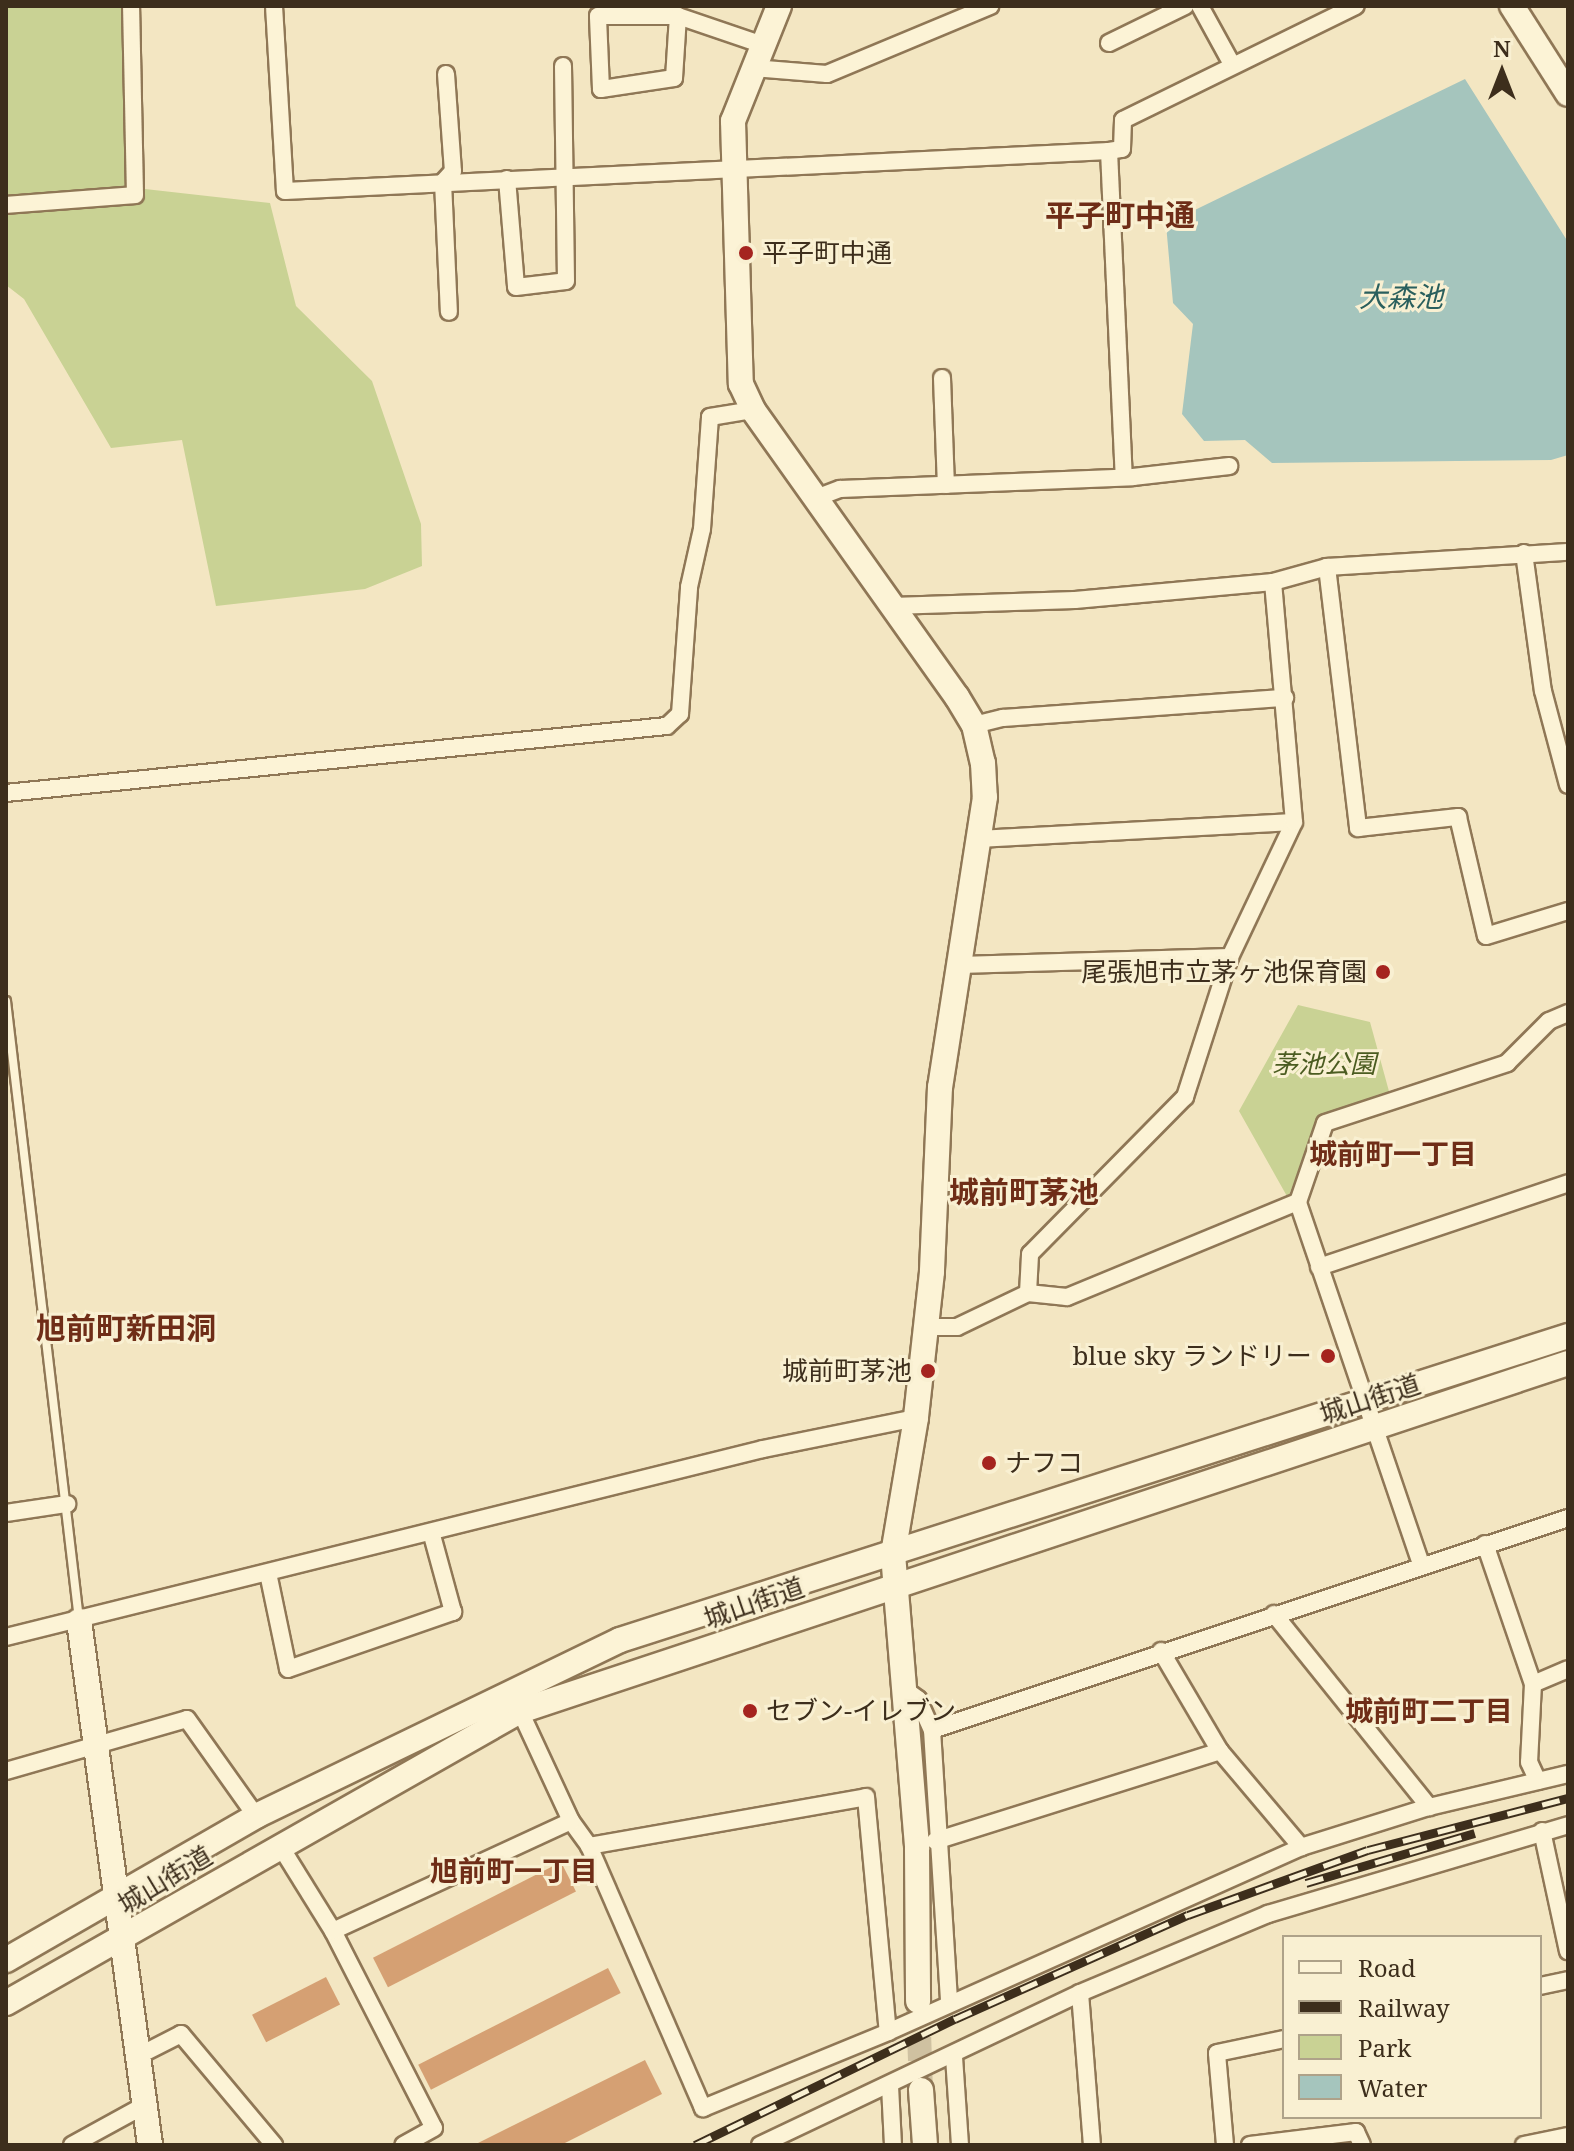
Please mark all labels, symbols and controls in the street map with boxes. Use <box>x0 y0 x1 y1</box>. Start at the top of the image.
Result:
north arrow <box>1462 32 1542 112</box>
text: N <box>1493 33 1511 63</box>
district label: 平子町中通 <box>1045 197 1195 233</box>
place label: 平子町中通 <box>762 237 892 269</box>
marker: 平子町中通 <box>737 244 755 262</box>
water label: 大森池 <box>1359 279 1443 313</box>
place label: 尾張旭市立茅ヶ池保育園 <box>1081 956 1367 988</box>
marker: 尾張旭市立茅ヶ池保育園 <box>1374 963 1392 981</box>
park label: 茅池公園 <box>1272 1048 1376 1080</box>
district label: 城前町一丁目 <box>1309 1136 1477 1170</box>
district label: 城前町茅池 <box>949 1174 1099 1210</box>
district label: 旭前町新田洞 <box>36 1310 216 1346</box>
place label: blue sky ランドリー <box>1072 1340 1312 1372</box>
marker: blue sky ランドリー <box>1319 1347 1337 1365</box>
place label: 城前町茅池 <box>782 1355 912 1387</box>
marker: 城前町茅池 <box>919 1362 937 1380</box>
street label: 城山街道 <box>1316 1368 1424 1430</box>
place label: ナフコ <box>1005 1447 1083 1479</box>
marker: ナフコ <box>980 1454 998 1472</box>
street label: 城山街道 <box>700 1571 808 1635</box>
district label: 城前町二丁目 <box>1345 1693 1513 1727</box>
place label: セブン-イレブン <box>766 1695 956 1727</box>
marker: セブン-イレブン <box>741 1702 759 1720</box>
street label: 城山街道 <box>112 1840 218 1920</box>
district label: 旭前町一丁目 <box>430 1853 598 1887</box>
legend <box>1282 1935 1542 2119</box>
text: Road <box>1358 1951 1416 1984</box>
text: Railway <box>1358 1991 1450 2024</box>
text: Park <box>1358 2031 1411 2064</box>
text: Water <box>1358 2071 1428 2104</box>

